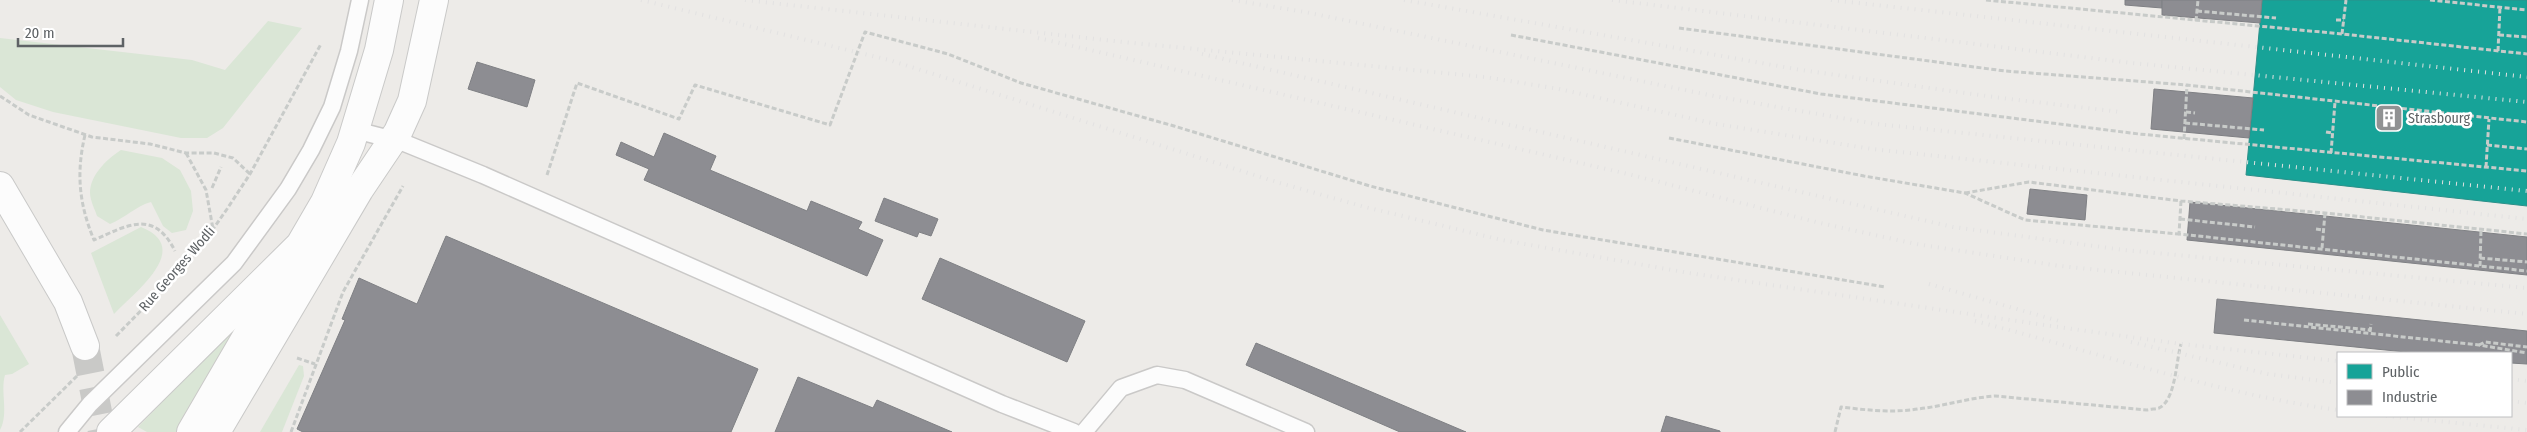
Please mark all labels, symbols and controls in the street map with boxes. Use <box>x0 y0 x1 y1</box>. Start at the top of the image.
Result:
scale bar <box>18 15 122 47</box>
text: 20 m <box>25 24 55 42</box>
building icon: Strasbourg <box>2374 103 2404 133</box>
place label: Strasbourg <box>2408 110 2471 127</box>
street label: Rue Georges Wodli <box>135 223 219 315</box>
legend <box>2337 352 2512 417</box>
text: Public <box>2382 363 2420 381</box>
text: Industrie <box>2382 388 2437 406</box>

